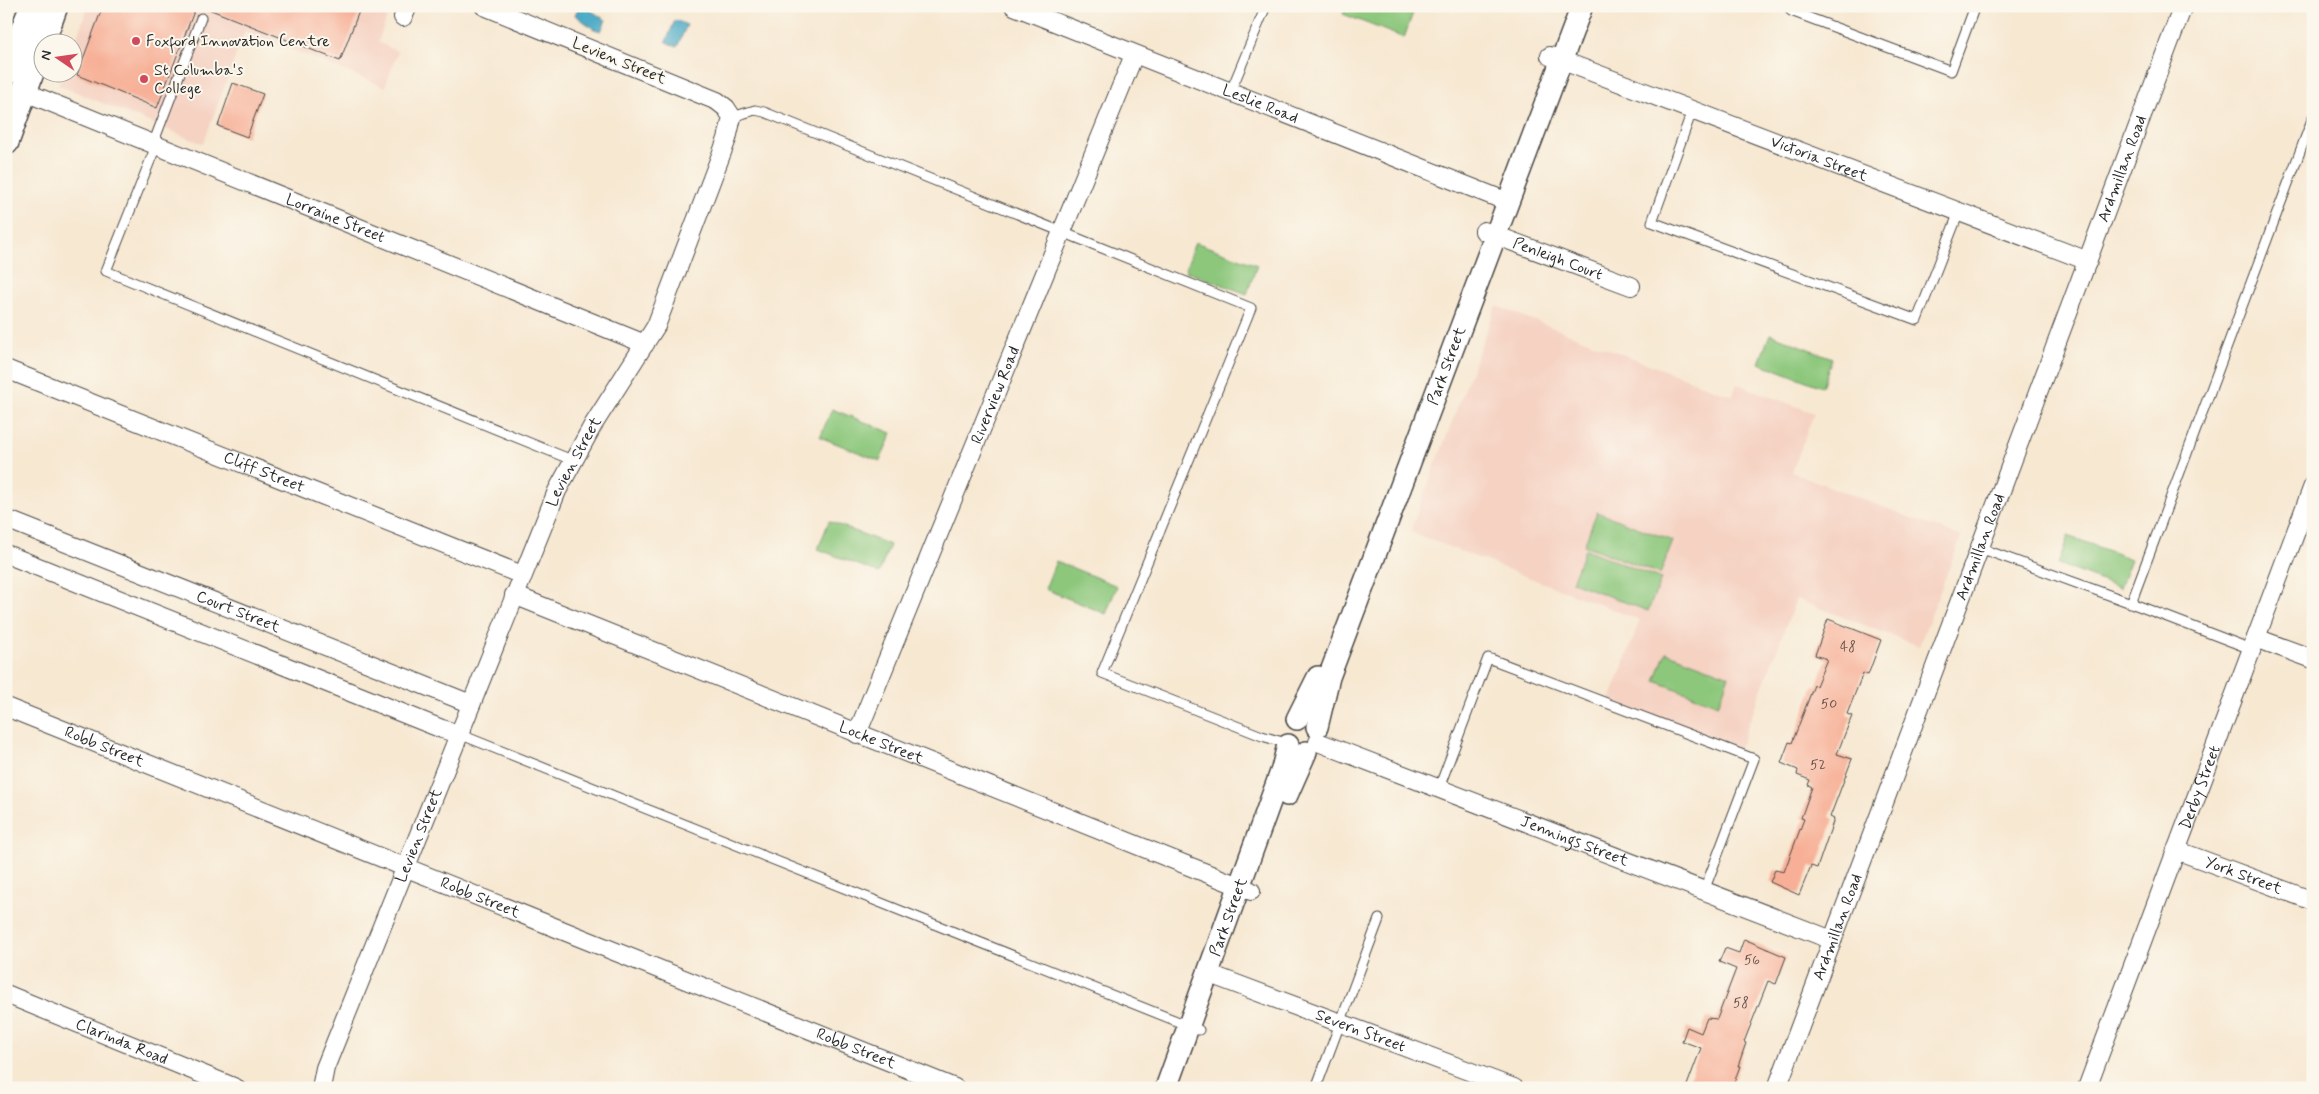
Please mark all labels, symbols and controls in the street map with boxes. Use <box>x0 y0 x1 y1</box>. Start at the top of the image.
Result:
place label: Foxford Innovation Centre <box>146 31 330 54</box>
north arrow <box>32 32 82 82</box>
street label: Levien Street <box>569 33 670 90</box>
marker: Foxford Innovation Centre <box>130 35 142 47</box>
text: N <box>36 49 56 62</box>
place label: St Columba's College <box>154 60 243 99</box>
marker: St Columba's College <box>138 73 150 85</box>
street label: Leslie Road <box>1219 79 1301 128</box>
street label: Ardmillan Road <box>2092 112 2152 225</box>
street label: Victoria Street <box>1767 130 1871 187</box>
street label: Lorraine Street <box>283 189 388 248</box>
street label: Penleigh Court <box>1510 232 1606 285</box>
street label: Park Street <box>1422 323 1471 408</box>
street label: Riverview Road <box>966 343 1025 447</box>
street label: Levien Street <box>541 412 607 510</box>
street label: Cliff Street <box>221 446 308 498</box>
street label: Ardmillan Road <box>1950 491 2010 603</box>
street label: Court Street <box>193 585 284 638</box>
house number: 48 <box>1840 638 1856 656</box>
house number: 50 <box>1821 695 1837 713</box>
street label: Locke Street <box>836 716 927 769</box>
street label: Robb Street <box>61 721 148 772</box>
street label: Derby Street <box>2174 742 2225 833</box>
house number: 52 <box>1810 756 1826 774</box>
street label: Levien Street <box>390 785 447 886</box>
street label: Jennings Street <box>1518 811 1632 871</box>
street label: York Street <box>2202 851 2286 899</box>
street label: Ardmillan Road <box>1808 871 1867 983</box>
street label: Robb Street <box>437 872 524 923</box>
street label: Park Street <box>1204 874 1252 959</box>
house number: 56 <box>1744 951 1760 969</box>
house number: 58 <box>1733 994 1749 1012</box>
street label: Severn Street <box>1313 1004 1409 1057</box>
street label: Clarinda Road <box>72 1013 171 1070</box>
street label: Robb Street <box>813 1023 899 1074</box>

